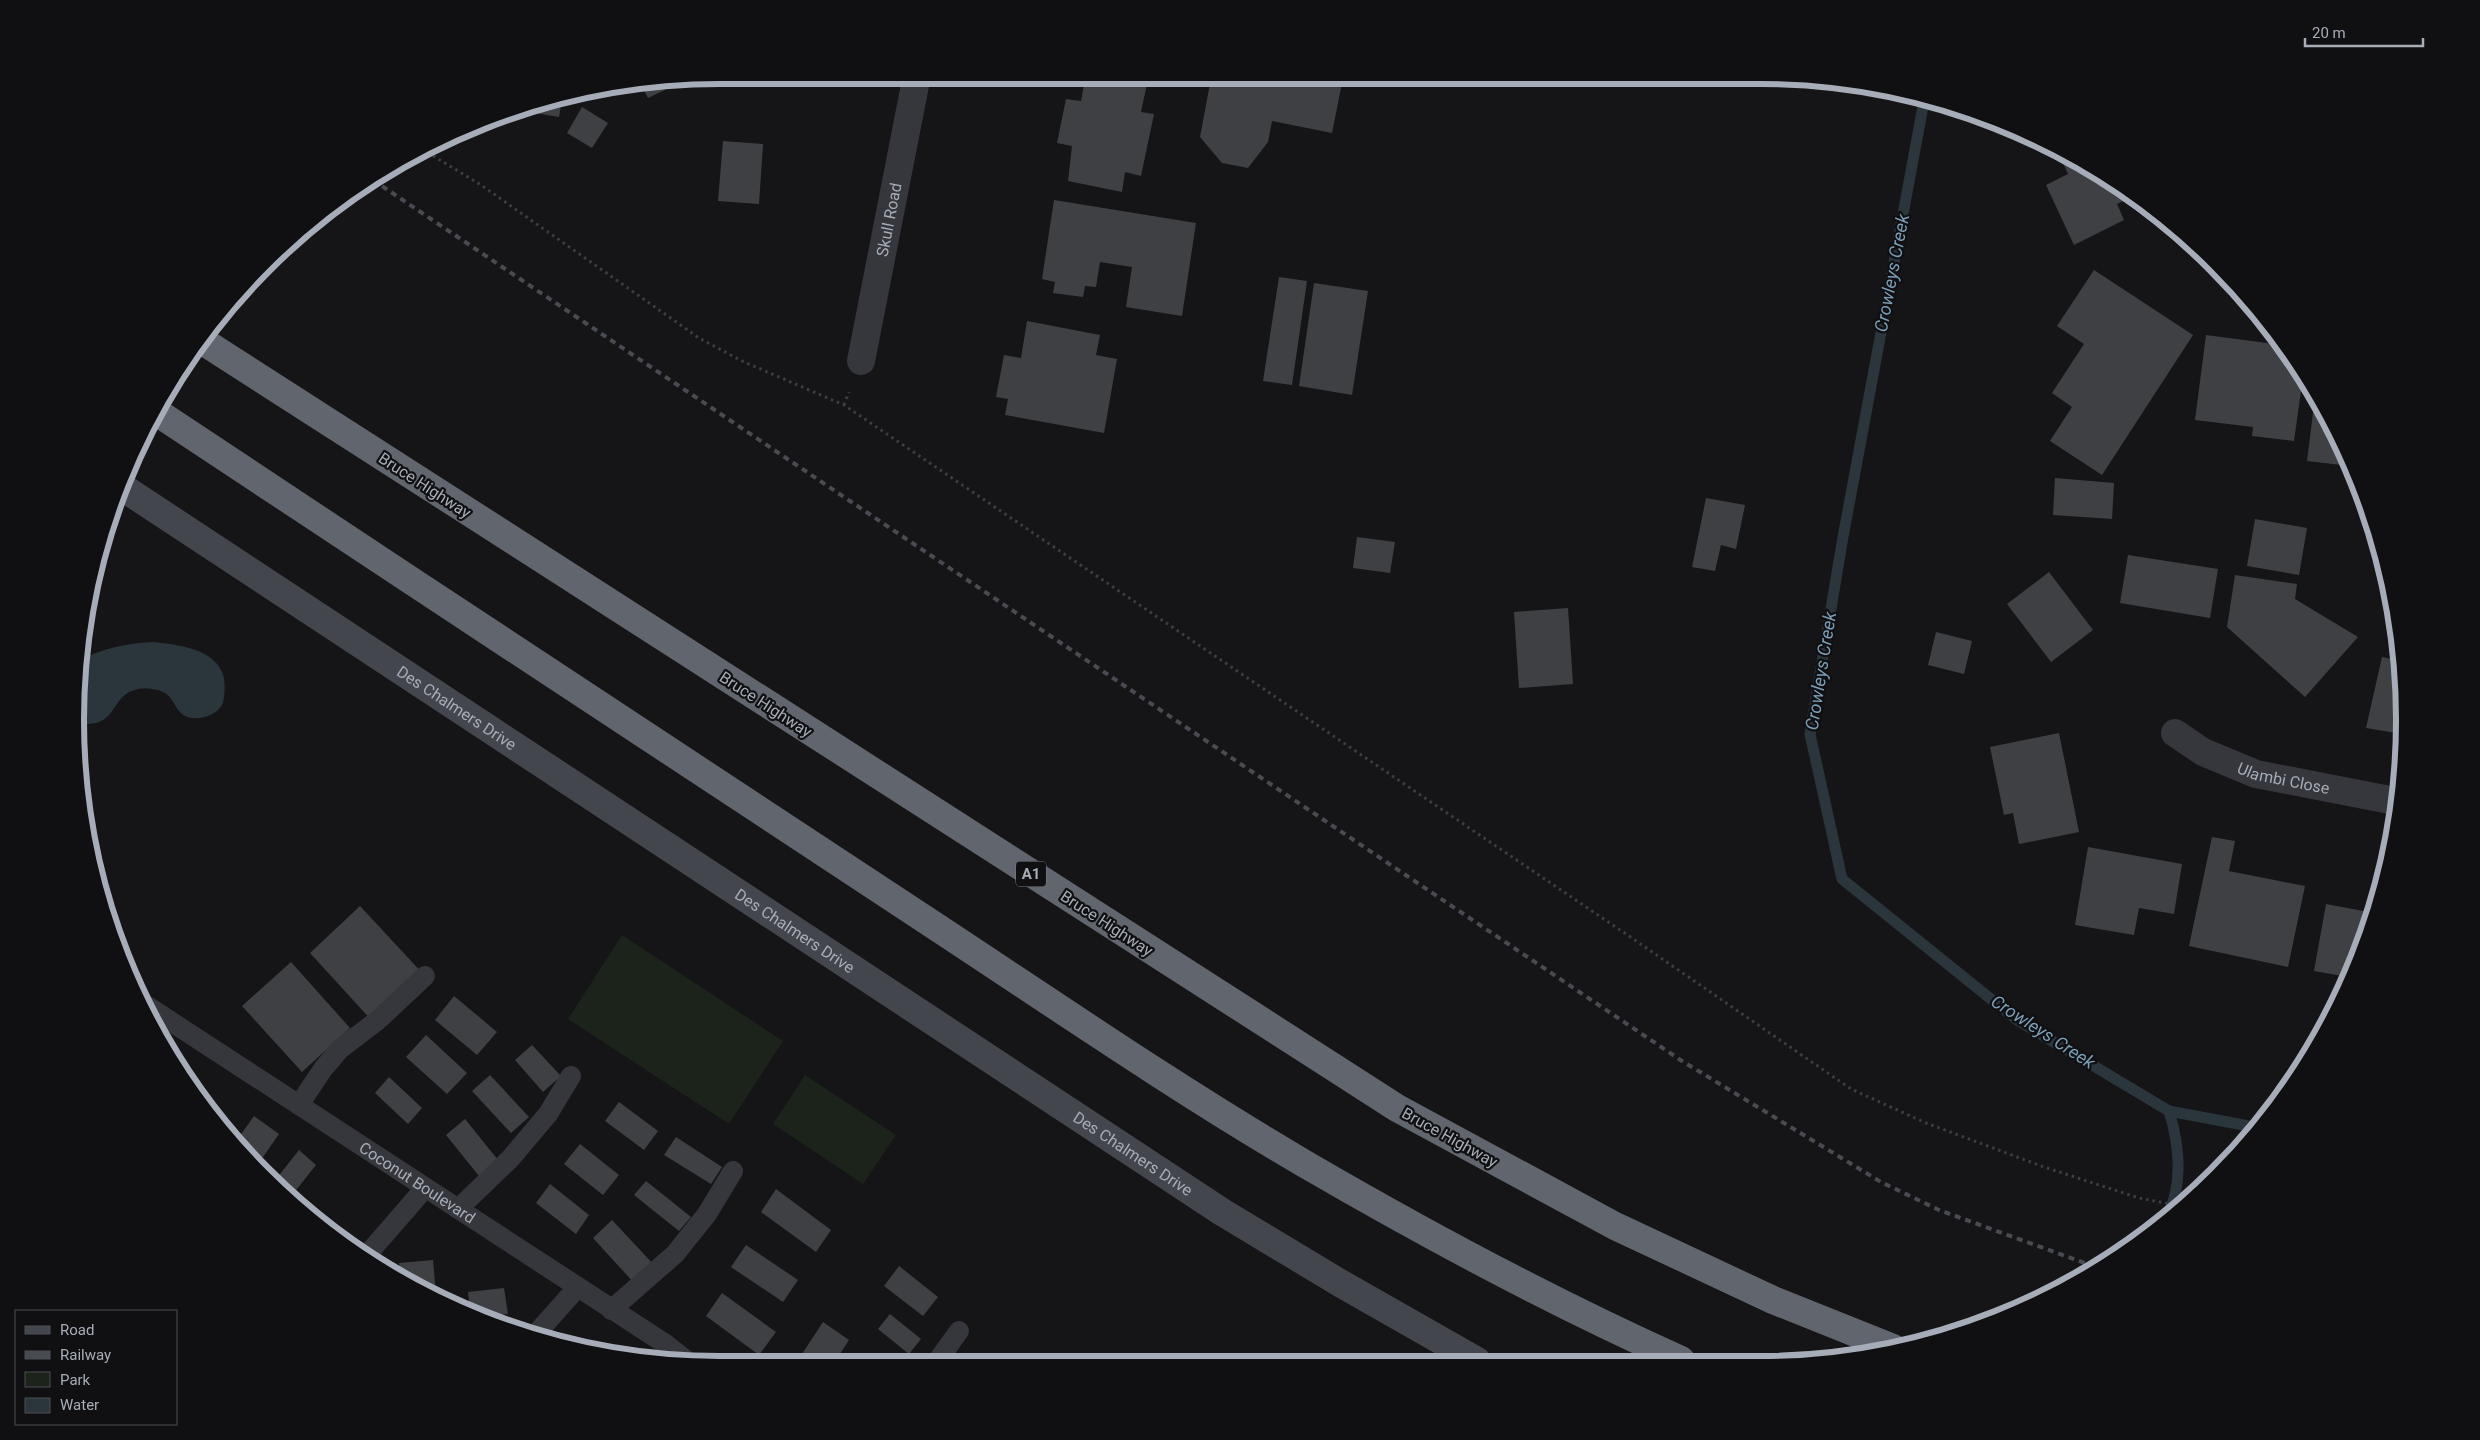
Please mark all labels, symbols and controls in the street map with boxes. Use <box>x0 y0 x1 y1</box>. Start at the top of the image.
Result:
scale bar <box>2305 15 2422 47</box>
text: 20 m <box>2312 24 2346 42</box>
street label: Skull Road <box>873 181 906 258</box>
water label: Crowleys Creek <box>1870 211 1913 334</box>
street label: Bruce Highway <box>375 448 475 523</box>
water label: Crowleys Creek <box>1801 609 1840 732</box>
street label: Des Chalmers Drive <box>393 662 520 754</box>
street label: Bruce Highway <box>716 667 816 742</box>
street label: Ulambi Close <box>2234 758 2331 798</box>
road number: A1 <box>1016 862 1046 886</box>
street label: Des Chalmers Drive <box>731 885 858 977</box>
street label: Bruce Highway <box>1057 886 1157 961</box>
water label: Crowleys Creek <box>1987 990 2100 1074</box>
street label: Bruce Highway <box>1399 1103 1501 1172</box>
street label: Des Chalmers Drive <box>1070 1108 1196 1200</box>
street label: Coconut Boulevard <box>356 1138 479 1227</box>
legend <box>15 1310 178 1425</box>
text: Road <box>60 1321 94 1339</box>
text: Railway <box>60 1346 111 1364</box>
text: Park <box>60 1371 91 1389</box>
text: Water <box>60 1396 99 1414</box>

